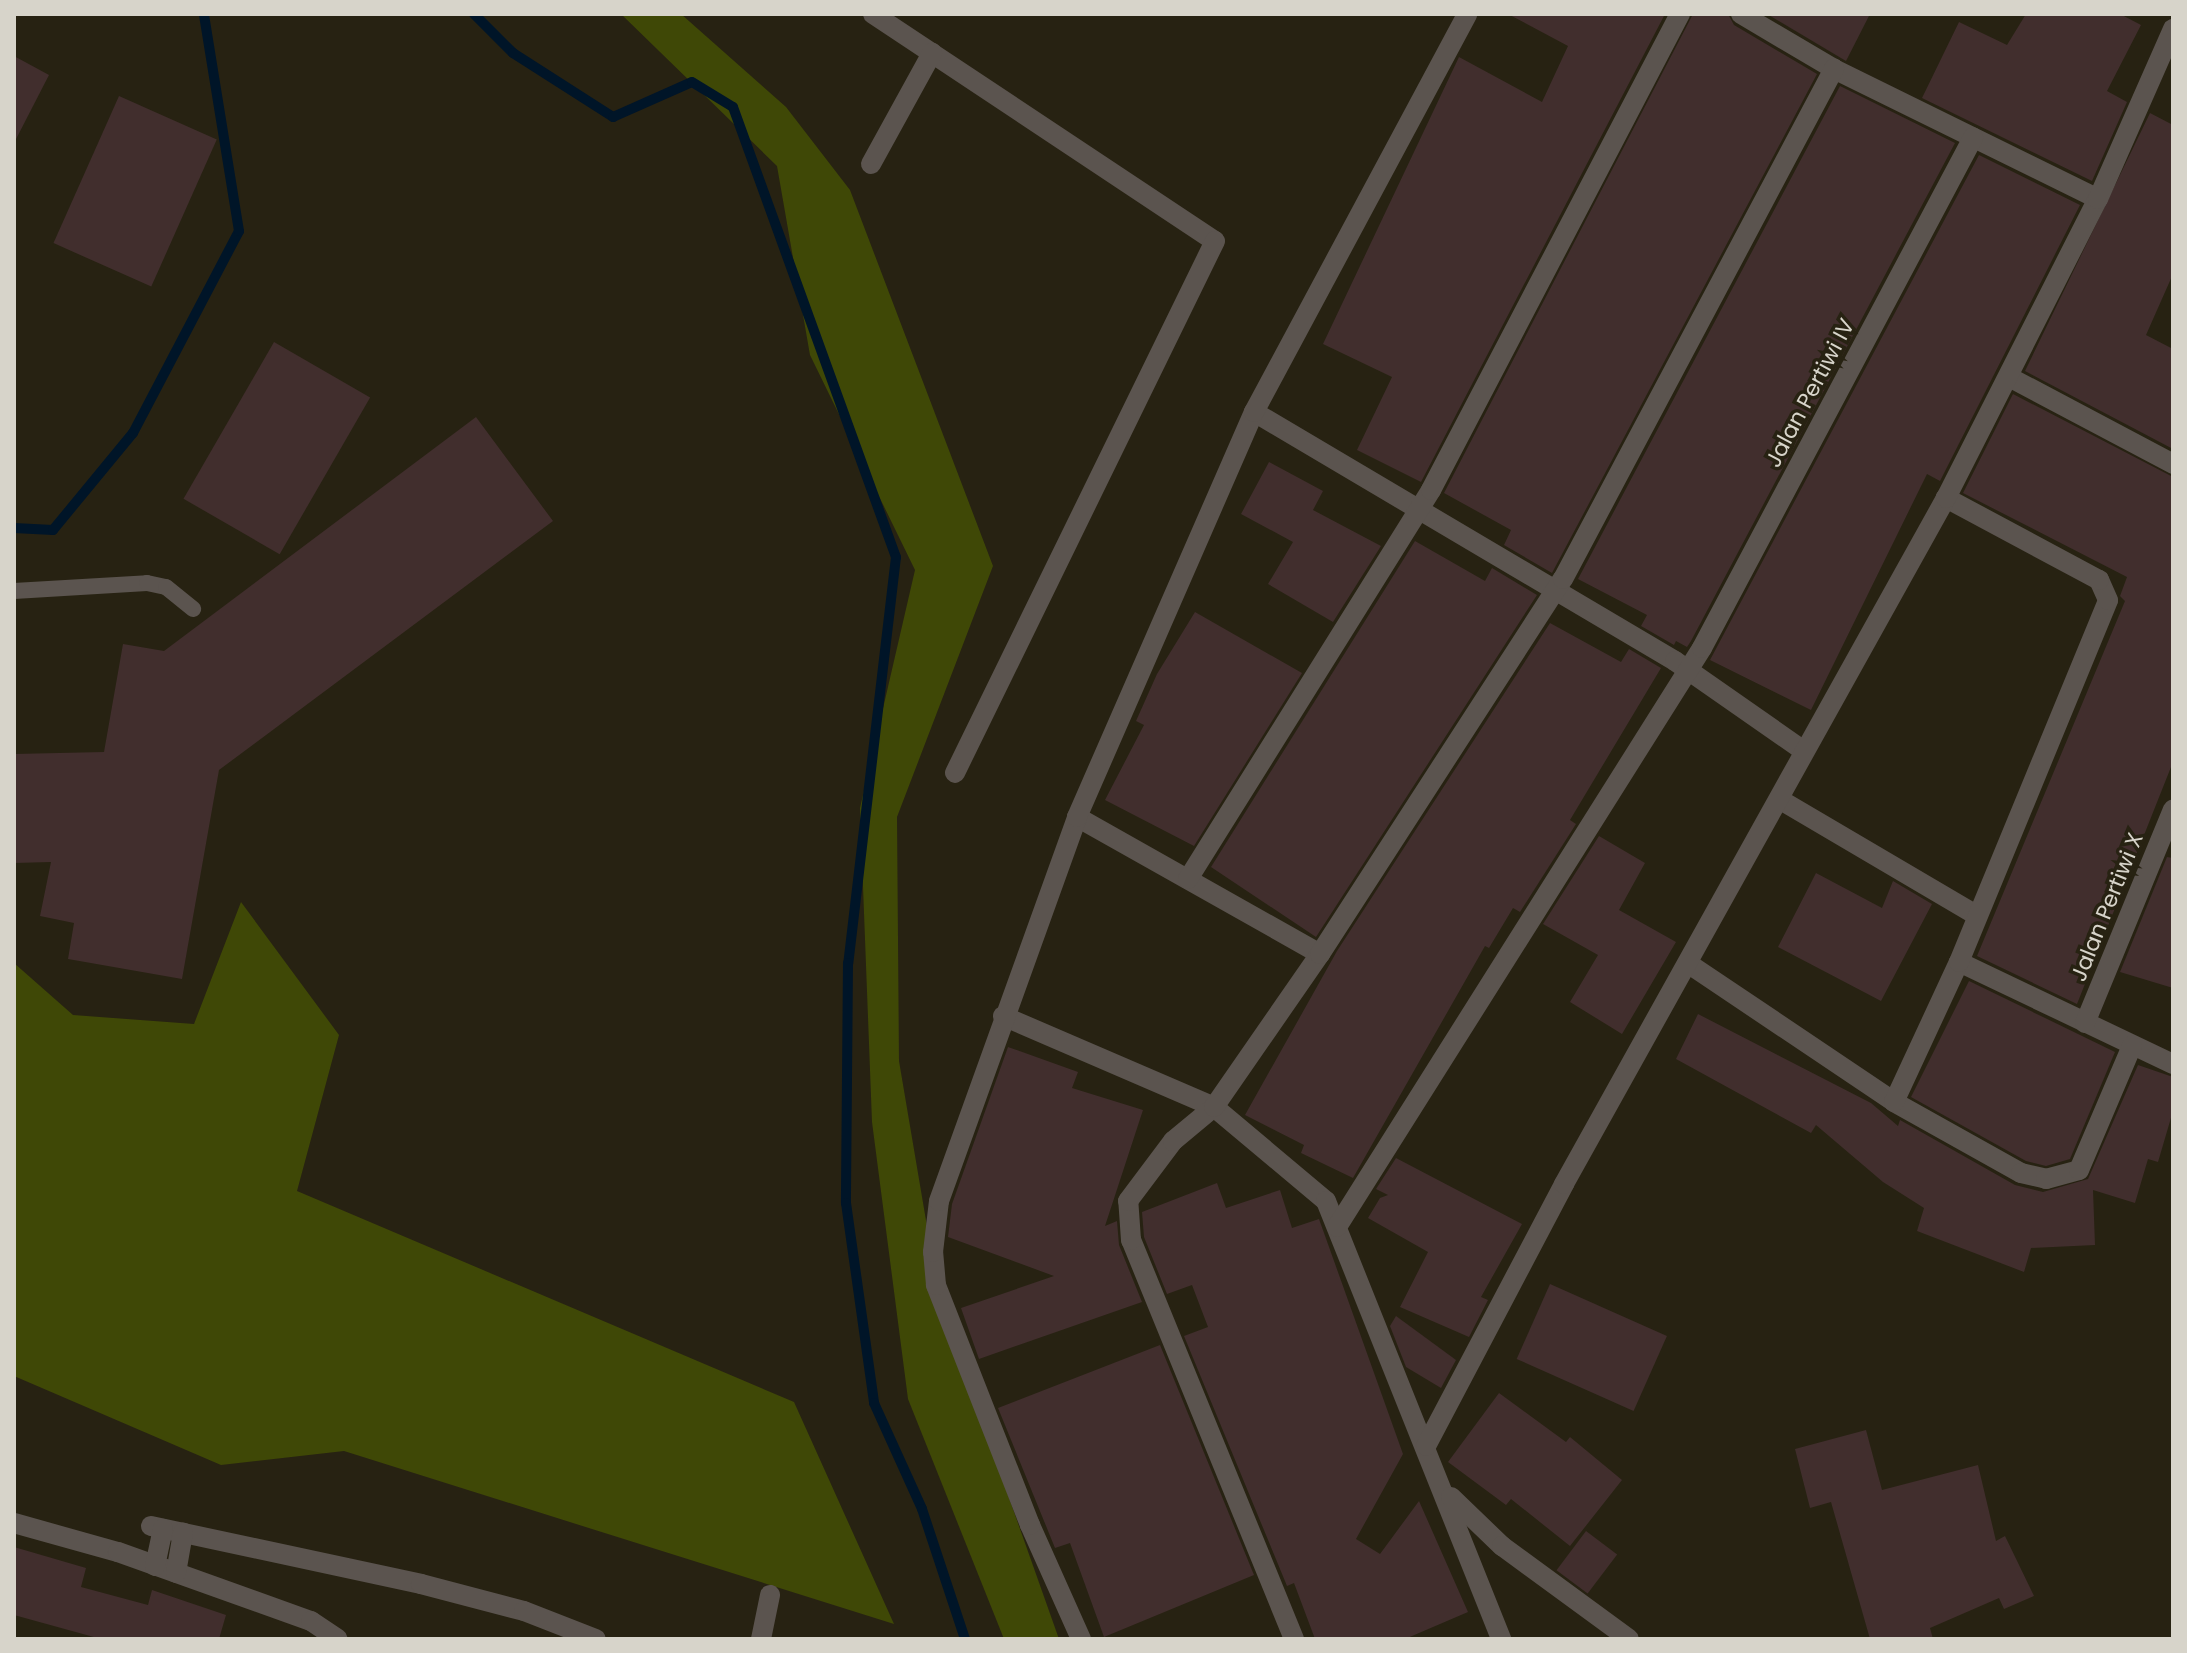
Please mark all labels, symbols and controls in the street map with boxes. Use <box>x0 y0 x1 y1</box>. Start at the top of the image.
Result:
street label: Jalan Pertiwi IV <box>1760 314 1860 472</box>
street label: Jalan Pertiwi X <box>2065 829 2149 985</box>

